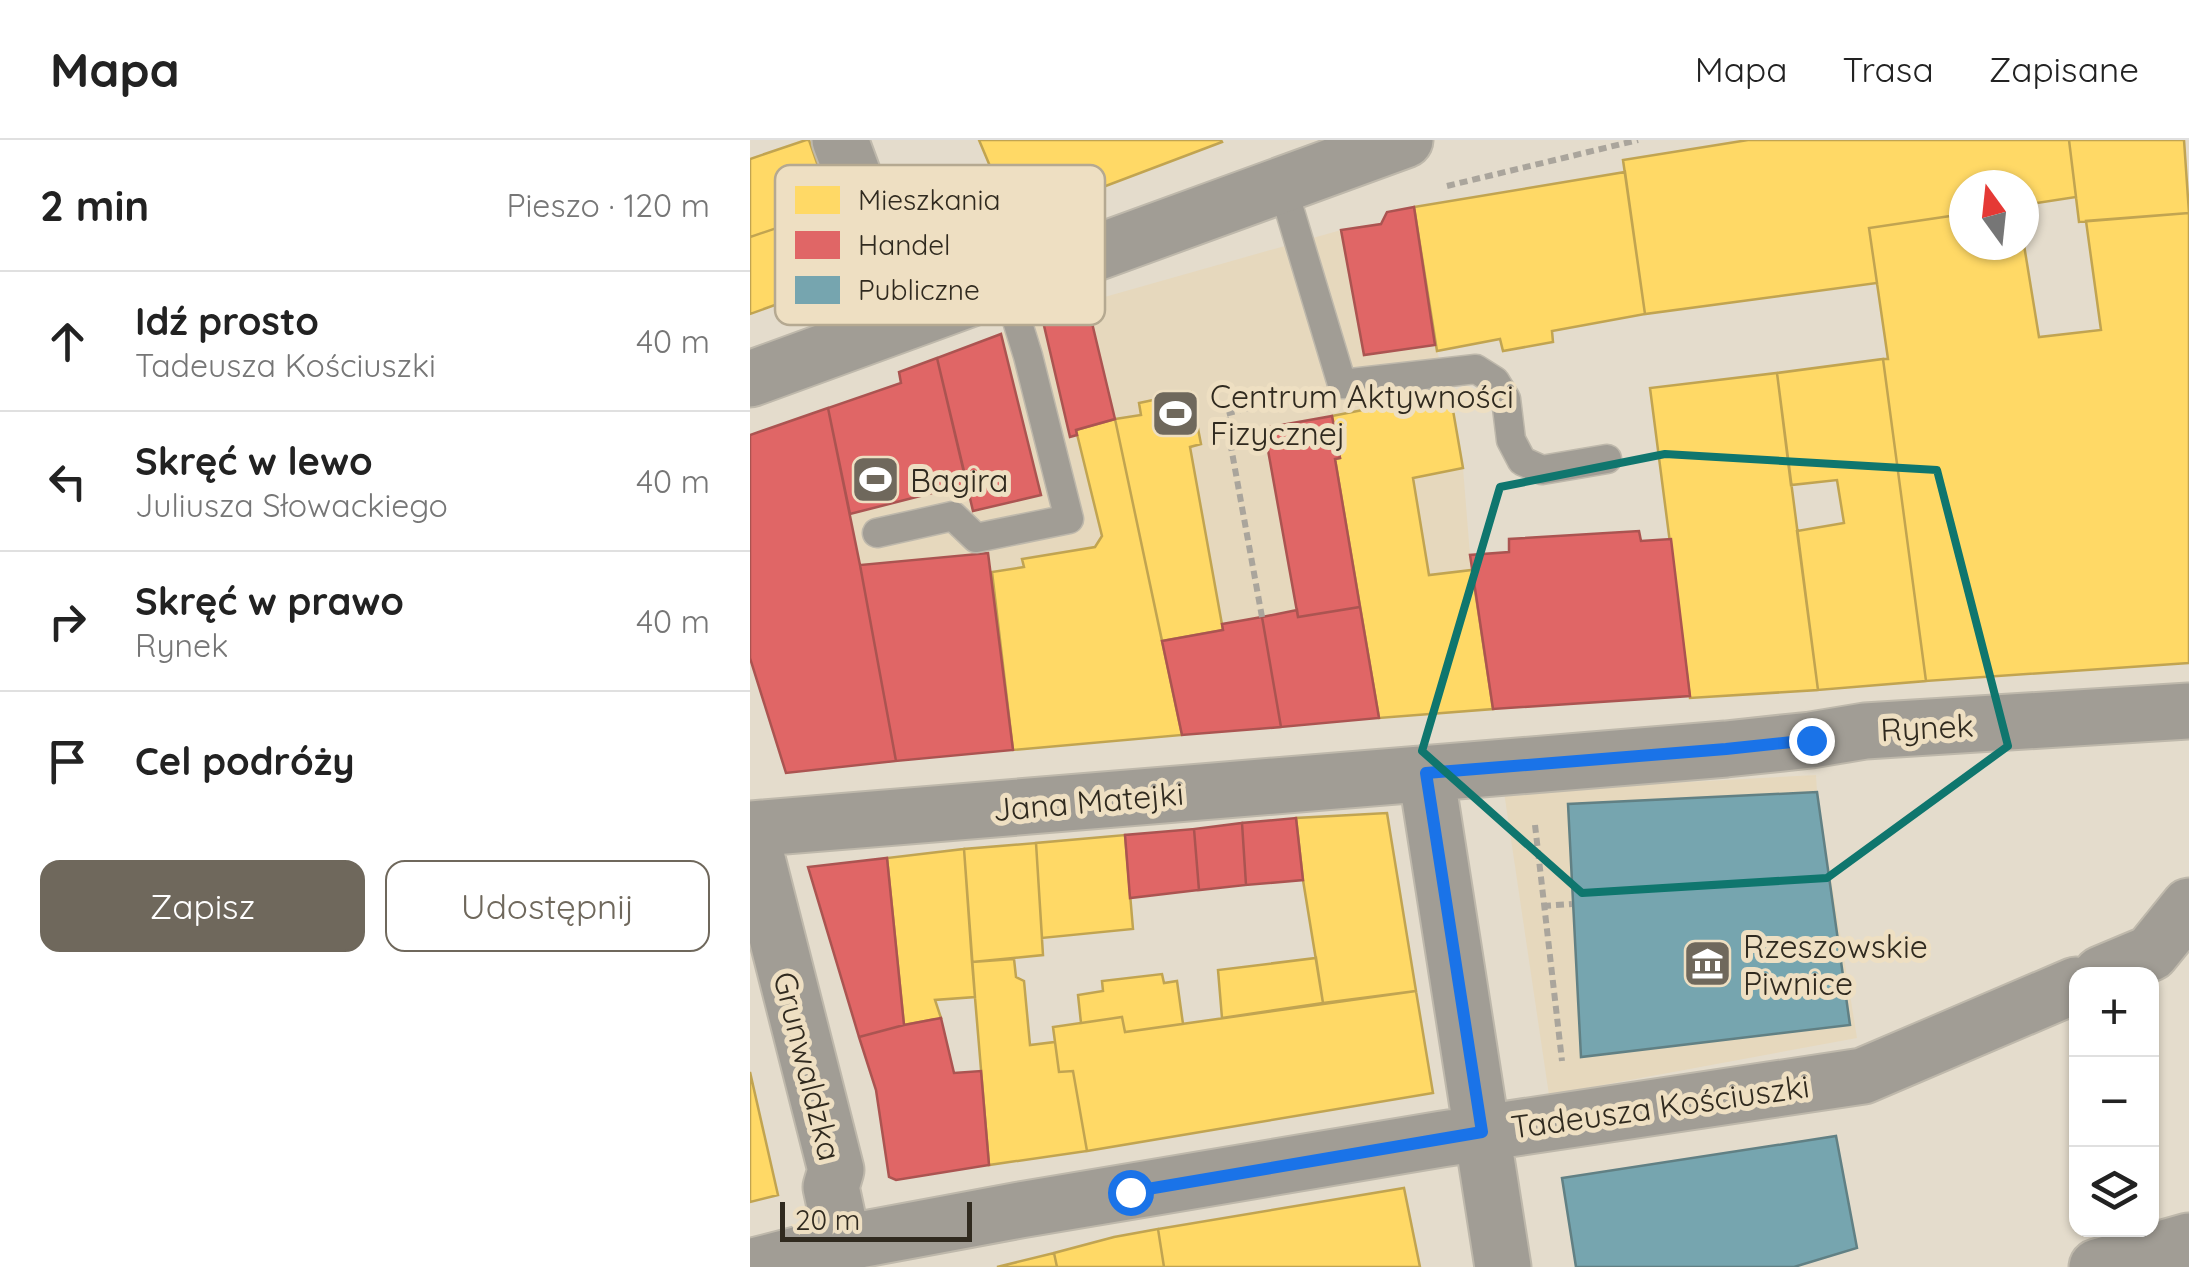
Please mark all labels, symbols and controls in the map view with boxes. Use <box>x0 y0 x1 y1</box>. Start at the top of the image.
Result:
text: Mapa <box>50 39 180 99</box>
text: Mapa <box>1695 47 1787 91</box>
text: Trasa <box>1842 47 1934 91</box>
text: Zapisane <box>1989 47 2139 91</box>
legend <box>775 165 1105 325</box>
north arrow <box>1949 170 2039 260</box>
text: 2 min <box>40 179 149 232</box>
text: Mieszkania <box>858 182 1001 217</box>
text: Pieszo · 120 m <box>506 185 710 225</box>
text: Handel <box>858 227 951 262</box>
text: Publiczne <box>858 272 980 307</box>
text: Idź prosto <box>135 297 319 345</box>
icon: ahead <box>40 314 95 369</box>
text: 40 m <box>636 321 710 361</box>
text: Tadeusza Kościuszki <box>135 345 436 385</box>
place label: Centrum Aktywności Fizycznej <box>1210 376 1514 453</box>
sports icon: Centrum Aktywności Fizycznej <box>1149 388 1201 440</box>
text: Skręć w lewo <box>135 437 373 485</box>
icon: left <box>40 454 95 509</box>
sports icon: Bagira <box>849 454 901 506</box>
place label: Bagira <box>910 460 1008 500</box>
text: 40 m <box>636 461 710 501</box>
text: Juliusza Słowackiego <box>135 485 448 525</box>
text: Skręć w prawo <box>135 577 404 625</box>
icon: right <box>40 594 95 649</box>
text: 40 m <box>636 601 710 641</box>
text: Rynek <box>135 625 228 665</box>
street label: Rynek <box>1879 705 1975 749</box>
route end <box>1789 718 1835 764</box>
icon: arrive <box>40 734 95 789</box>
text: Cel podróży <box>135 737 355 785</box>
street label: Jana Matejki <box>991 773 1185 829</box>
button: Zapisz <box>40 860 365 952</box>
button: Udostępnij <box>385 860 710 952</box>
place label: Rzeszowskie Piwnice <box>1743 926 1928 1003</box>
museum icon: Rzeszowskie Piwnice <box>1682 938 1734 990</box>
map controls <box>2069 967 2159 1237</box>
button: + <box>2069 967 2159 1057</box>
street label: Grunwaldzka <box>765 968 851 1164</box>
button: − <box>2069 1057 2159 1147</box>
street label: Tadeusza Kościuszki <box>1508 1065 1812 1147</box>
button: layers <box>2069 1147 2159 1237</box>
route start <box>1108 1170 1154 1216</box>
scale bar <box>780 1197 972 1242</box>
text: 20 m <box>795 1202 860 1237</box>

